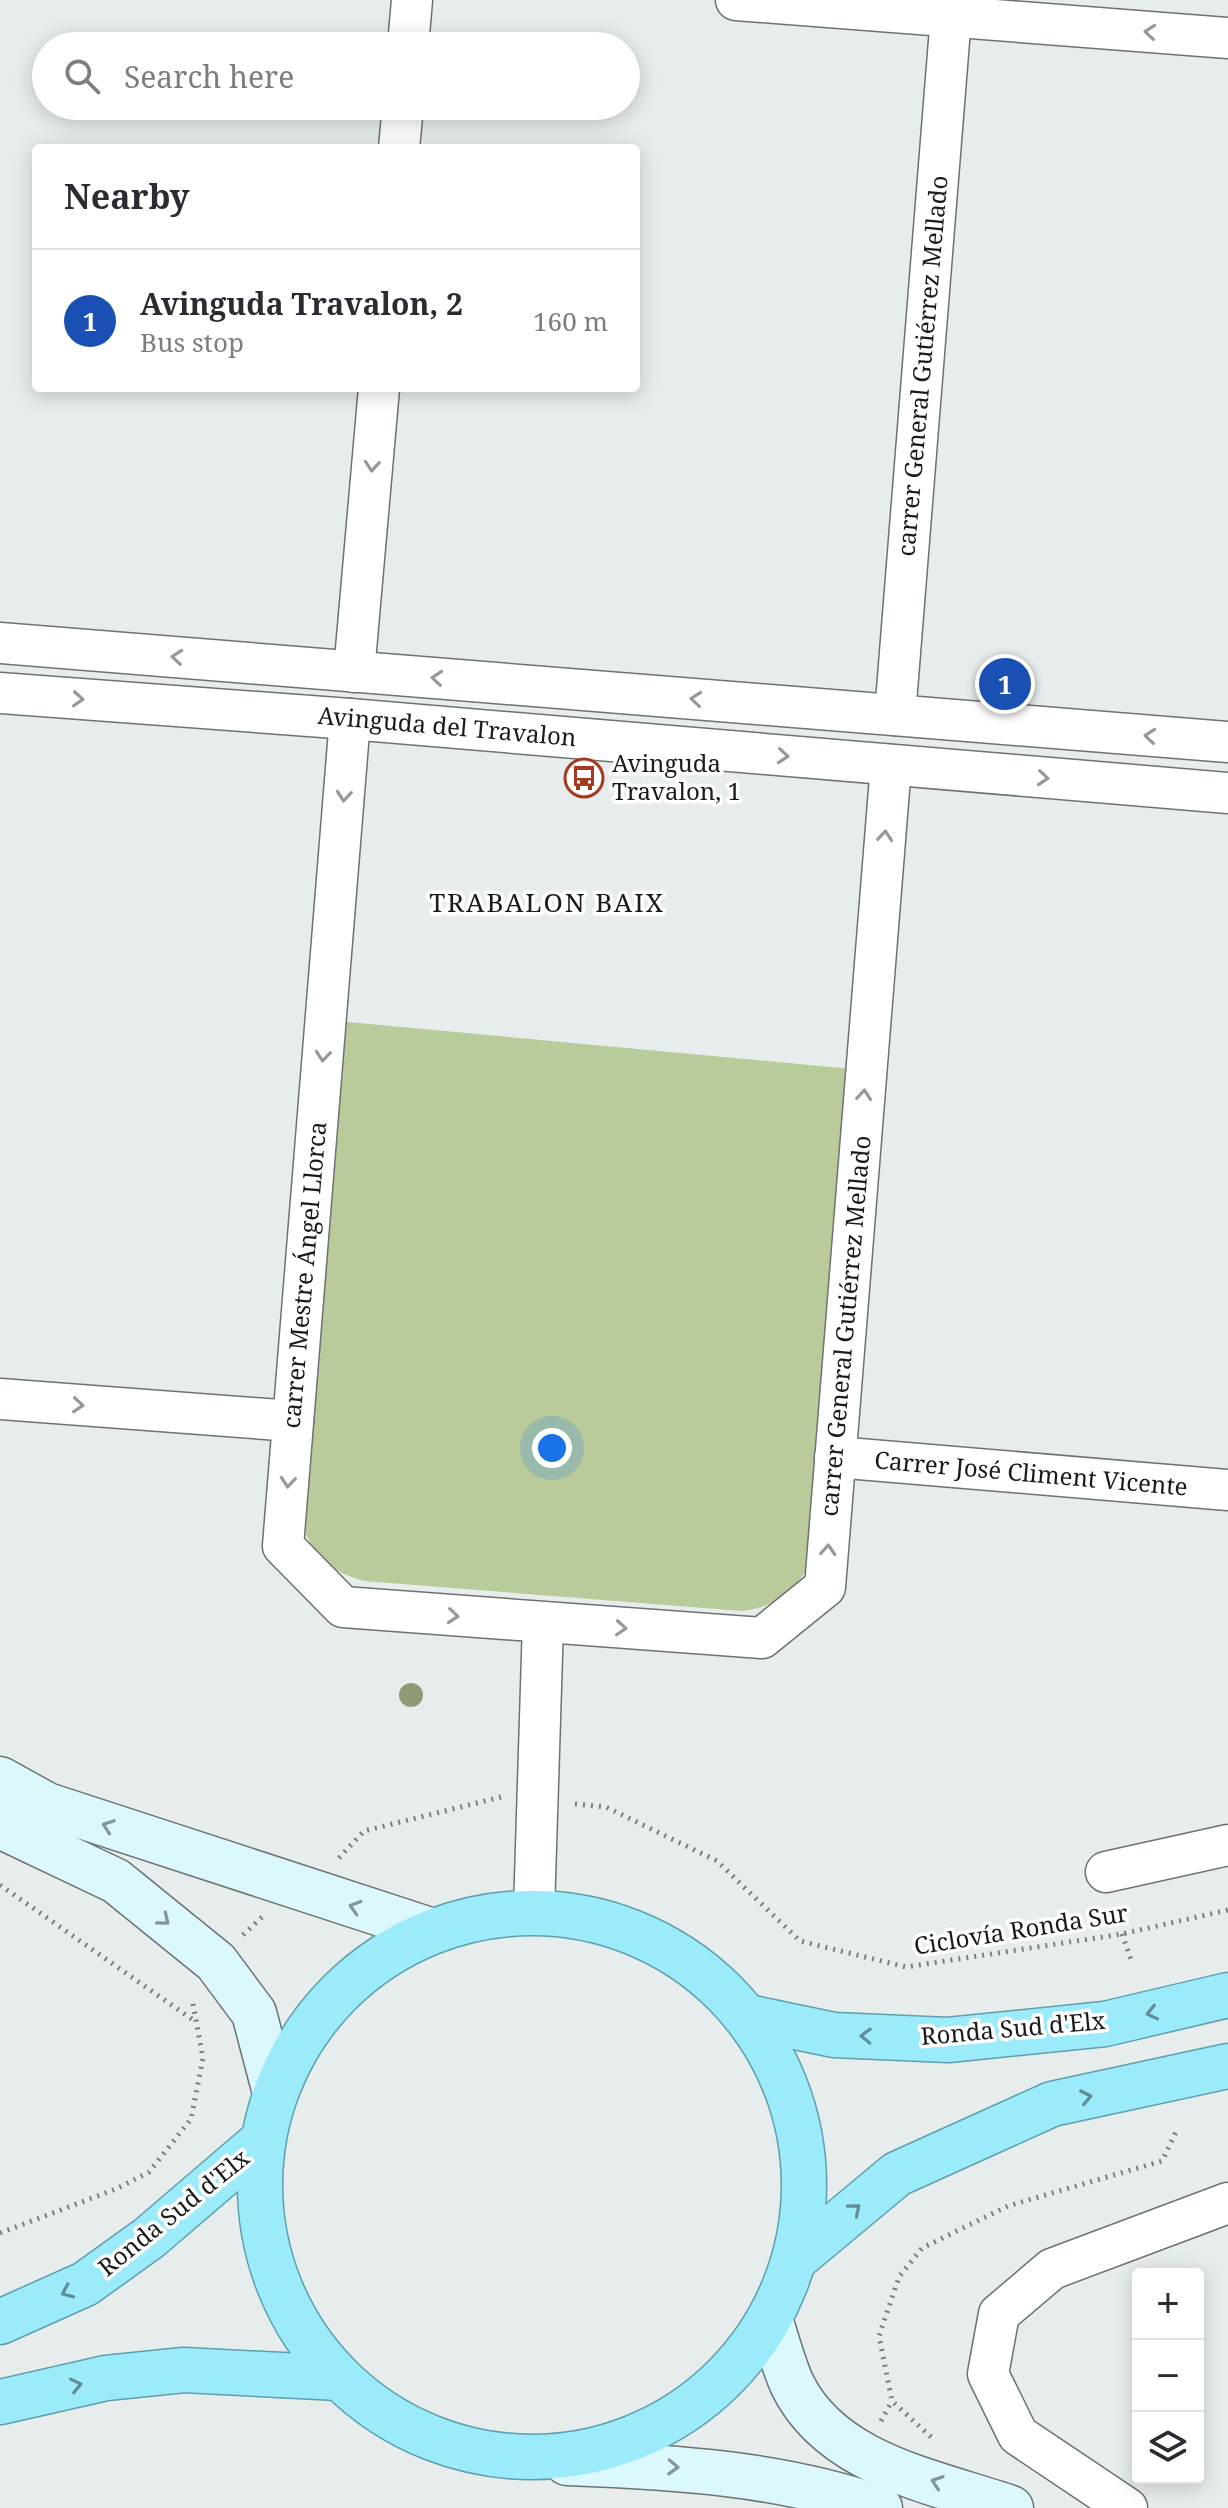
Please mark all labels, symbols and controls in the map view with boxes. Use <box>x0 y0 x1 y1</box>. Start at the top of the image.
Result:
one-way arrow <box>1143 24 1156 41</box>
search box <box>32 32 640 120</box>
icon: search <box>60 54 104 98</box>
text: Search here <box>124 56 294 97</box>
text: Nearby <box>64 173 190 219</box>
street label: carrer General Gutiérrez Mellado <box>888 174 955 558</box>
text: Avinguda Travalon, 2 <box>140 283 463 324</box>
text: 1 <box>83 303 97 339</box>
text: 160 m <box>533 303 608 339</box>
text: Bus stop <box>140 324 244 360</box>
one-way arrow <box>364 460 381 473</box>
one-way arrow <box>170 649 183 666</box>
pin: 1 <box>979 654 1031 714</box>
one-way arrow <box>430 670 443 687</box>
one-way arrow <box>72 690 85 707</box>
one-way arrow <box>689 691 702 708</box>
street label: Avinguda del Travalon <box>316 698 578 753</box>
one-way arrow <box>1143 728 1156 745</box>
place label: Avinguda Travalon, 1 <box>612 746 741 807</box>
one-way arrow <box>777 747 790 764</box>
bus stop icon: Avinguda Travalon, 1 <box>563 757 605 799</box>
one-way arrow <box>1037 769 1050 786</box>
one-way arrow <box>336 790 353 803</box>
one-way arrow <box>877 829 894 842</box>
district label: TRABALON BAIX <box>429 884 665 920</box>
one-way arrow <box>315 1049 332 1062</box>
one-way arrow <box>855 1088 872 1101</box>
street label: carrer Mestre Ángel Llorca <box>274 1120 333 1430</box>
street label: carrer General Gutiérrez Mellado <box>811 1134 878 1518</box>
one-way arrow <box>72 1396 85 1413</box>
your location <box>532 1428 572 1468</box>
street label: Carrer José Climent Vicente <box>873 1442 1189 1503</box>
one-way arrow <box>280 1476 297 1489</box>
one-way arrow <box>819 1543 836 1556</box>
one-way arrow <box>447 1607 460 1624</box>
one-way arrow <box>615 1619 628 1636</box>
one-way arrow <box>102 1820 116 1836</box>
street label: Ciclovía Ronda Sur <box>912 1895 1130 1962</box>
one-way arrow <box>349 1900 363 1916</box>
one-way arrow <box>155 1910 169 1925</box>
street label: Ronda Sud d'Elx <box>919 2003 1107 2052</box>
one-way arrow <box>1146 2003 1159 2020</box>
one-way arrow <box>859 2028 872 2045</box>
one-way arrow <box>1079 2089 1093 2106</box>
street label: Ronda Sud d'Elx <box>91 2141 255 2283</box>
one-way arrow <box>846 2204 860 2219</box>
map controls <box>1132 2268 1204 2484</box>
button: + <box>1132 2268 1204 2340</box>
one-way arrow <box>61 2283 75 2299</box>
button: − <box>1132 2340 1204 2412</box>
one-way arrow <box>69 2377 82 2394</box>
button: layers <box>1132 2412 1204 2484</box>
one-way arrow <box>667 2458 680 2475</box>
one-way arrow <box>931 2476 945 2492</box>

